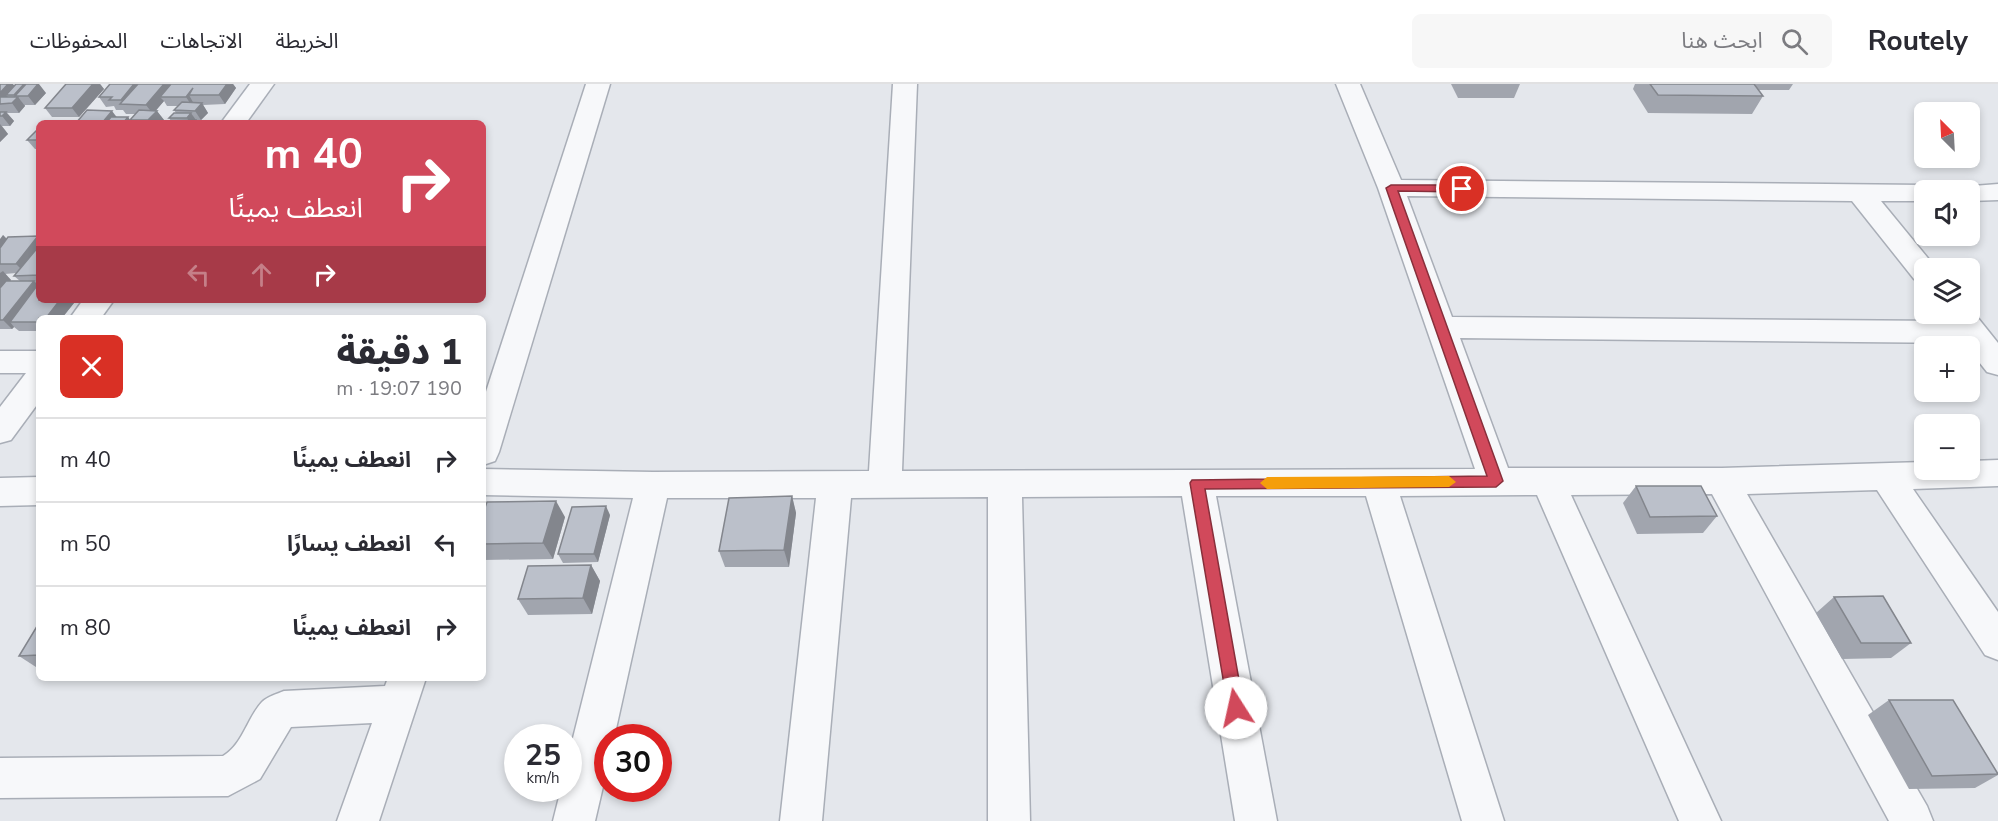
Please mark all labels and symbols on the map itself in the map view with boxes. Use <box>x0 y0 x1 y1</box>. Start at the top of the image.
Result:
north arrow <box>1914 102 1980 168</box>
pin <box>1436 163 1487 214</box>
position arrow <box>1204 676 1268 740</box>
speed limit sign: 30 <box>594 724 672 802</box>

